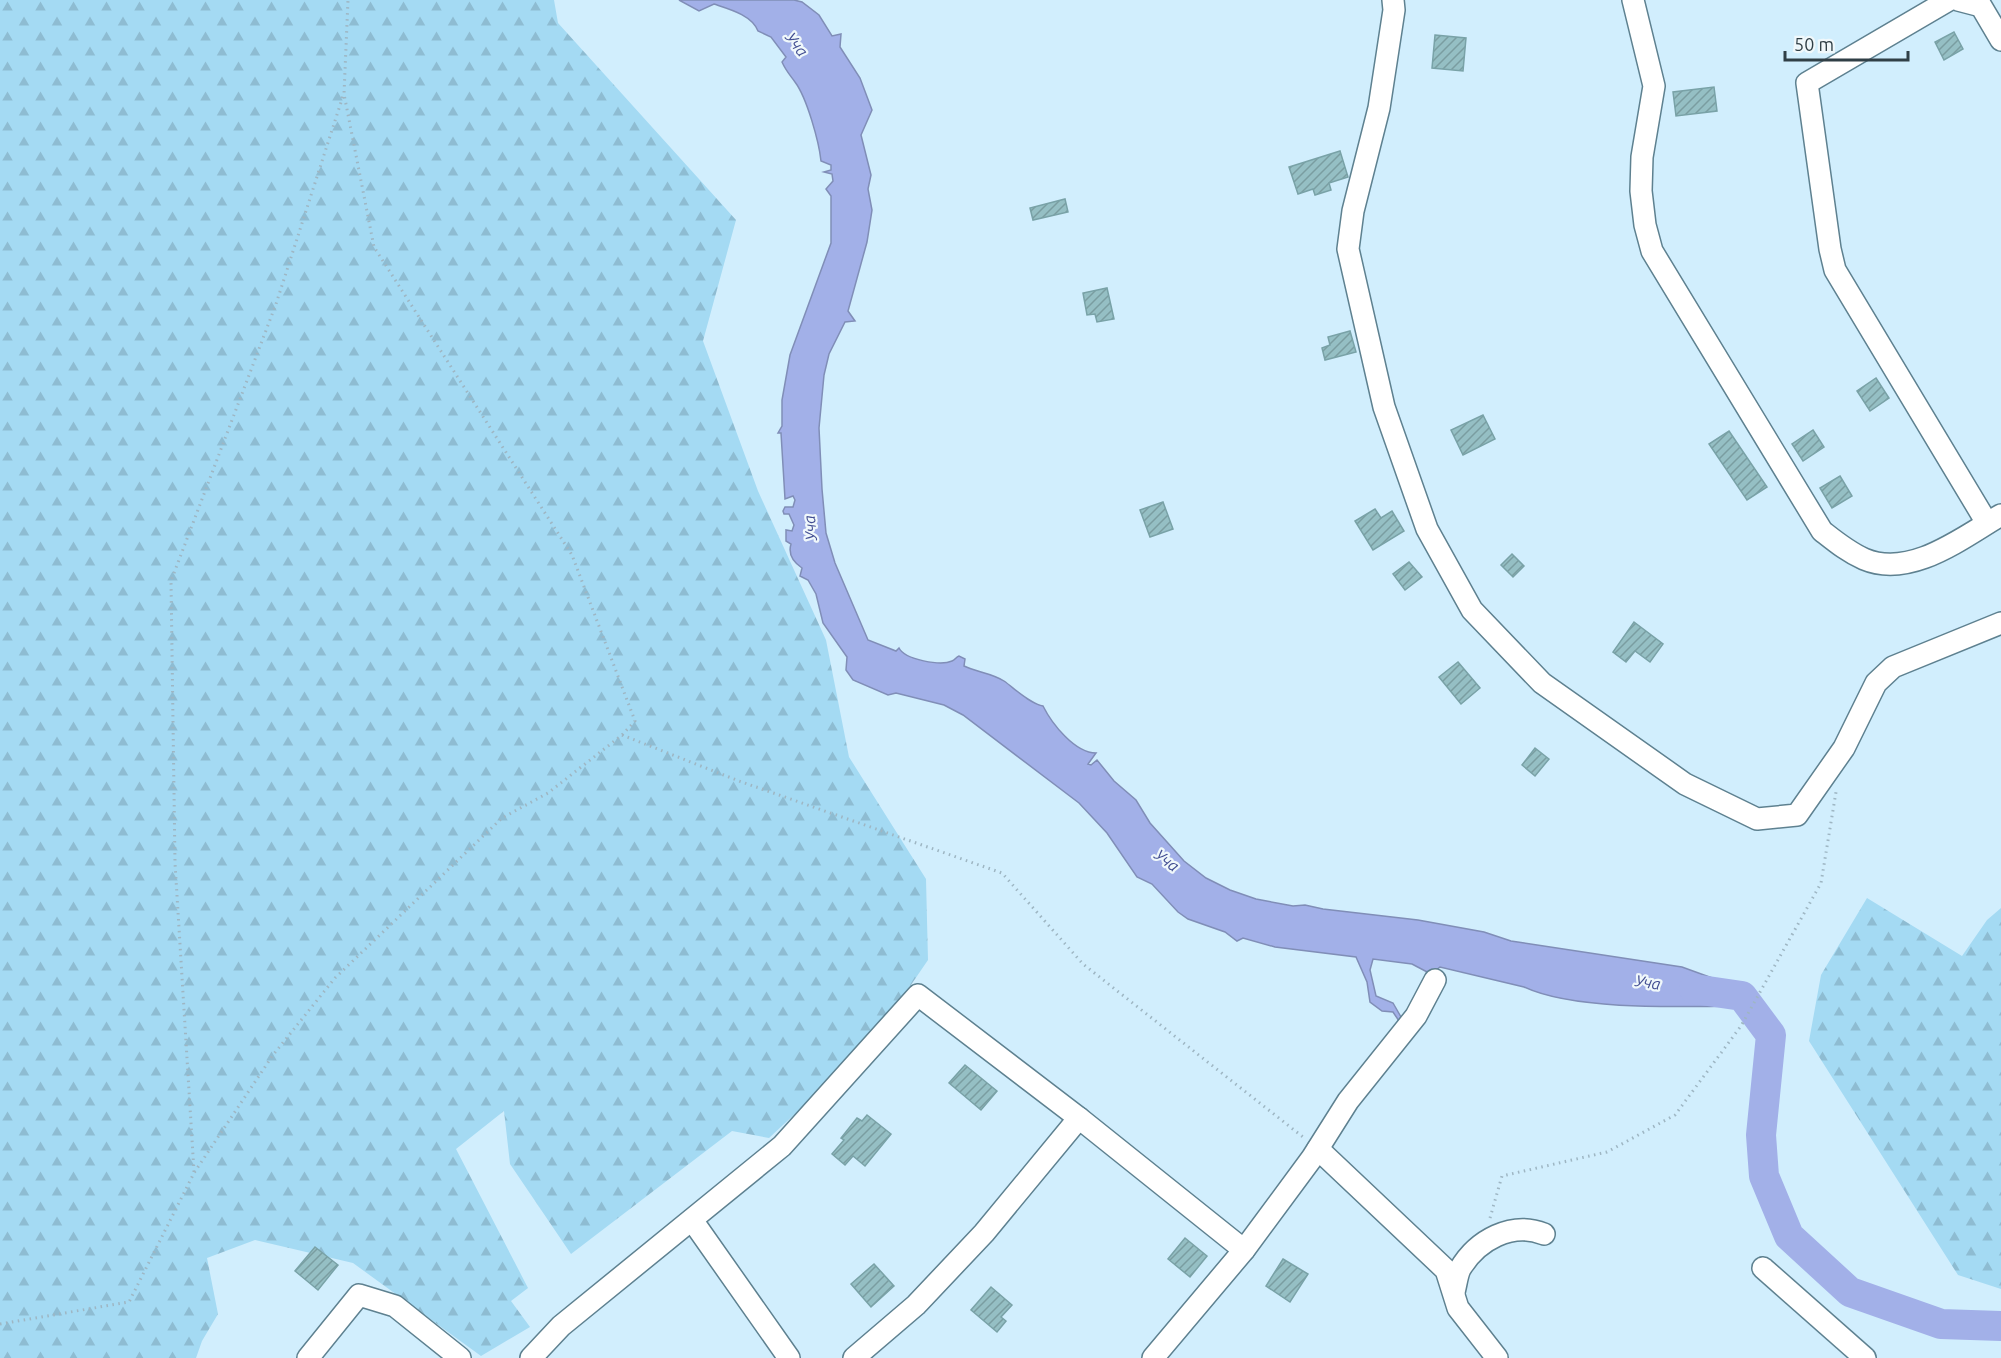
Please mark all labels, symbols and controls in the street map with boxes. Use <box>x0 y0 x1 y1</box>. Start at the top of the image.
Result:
scale bar <box>1785 24 1908 62</box>
water label: Уча <box>781 28 812 60</box>
text: 50 m <box>1794 34 1834 54</box>
water label: Уча <box>800 514 820 542</box>
water label: Уча <box>1151 845 1183 875</box>
water label: Уча <box>1633 971 1662 993</box>

